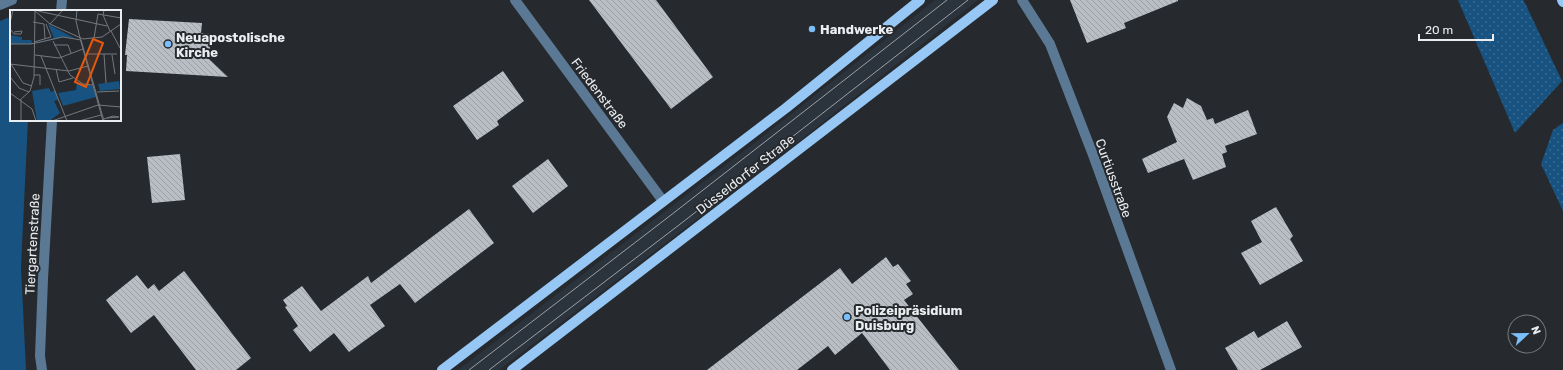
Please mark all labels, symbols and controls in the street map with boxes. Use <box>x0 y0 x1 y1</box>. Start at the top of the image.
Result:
inset map <box>10 10 121 121</box>
scale bar <box>1419 16 1493 42</box>
place label: Handwerke <box>820 22 894 37</box>
text: 20 m <box>1425 23 1453 37</box>
marker: Handwerke <box>807 24 817 34</box>
place label: Neuapostolische Kirche <box>176 30 285 60</box>
marker: Neuapostolische Kirche <box>163 39 173 49</box>
street label: Friedenstraße <box>568 55 631 131</box>
street label: Düsseldorfer Straße <box>693 131 797 217</box>
street label: Curtiusstraße <box>1092 137 1135 220</box>
street label: Tiergartenstraße <box>22 193 44 295</box>
place label: Polizeipräsidium Duisburg <box>855 303 962 333</box>
marker: Polizeipräsidium Duisburg <box>842 312 852 322</box>
north arrow <box>1507 314 1547 354</box>
text: N <box>1528 324 1543 337</box>

